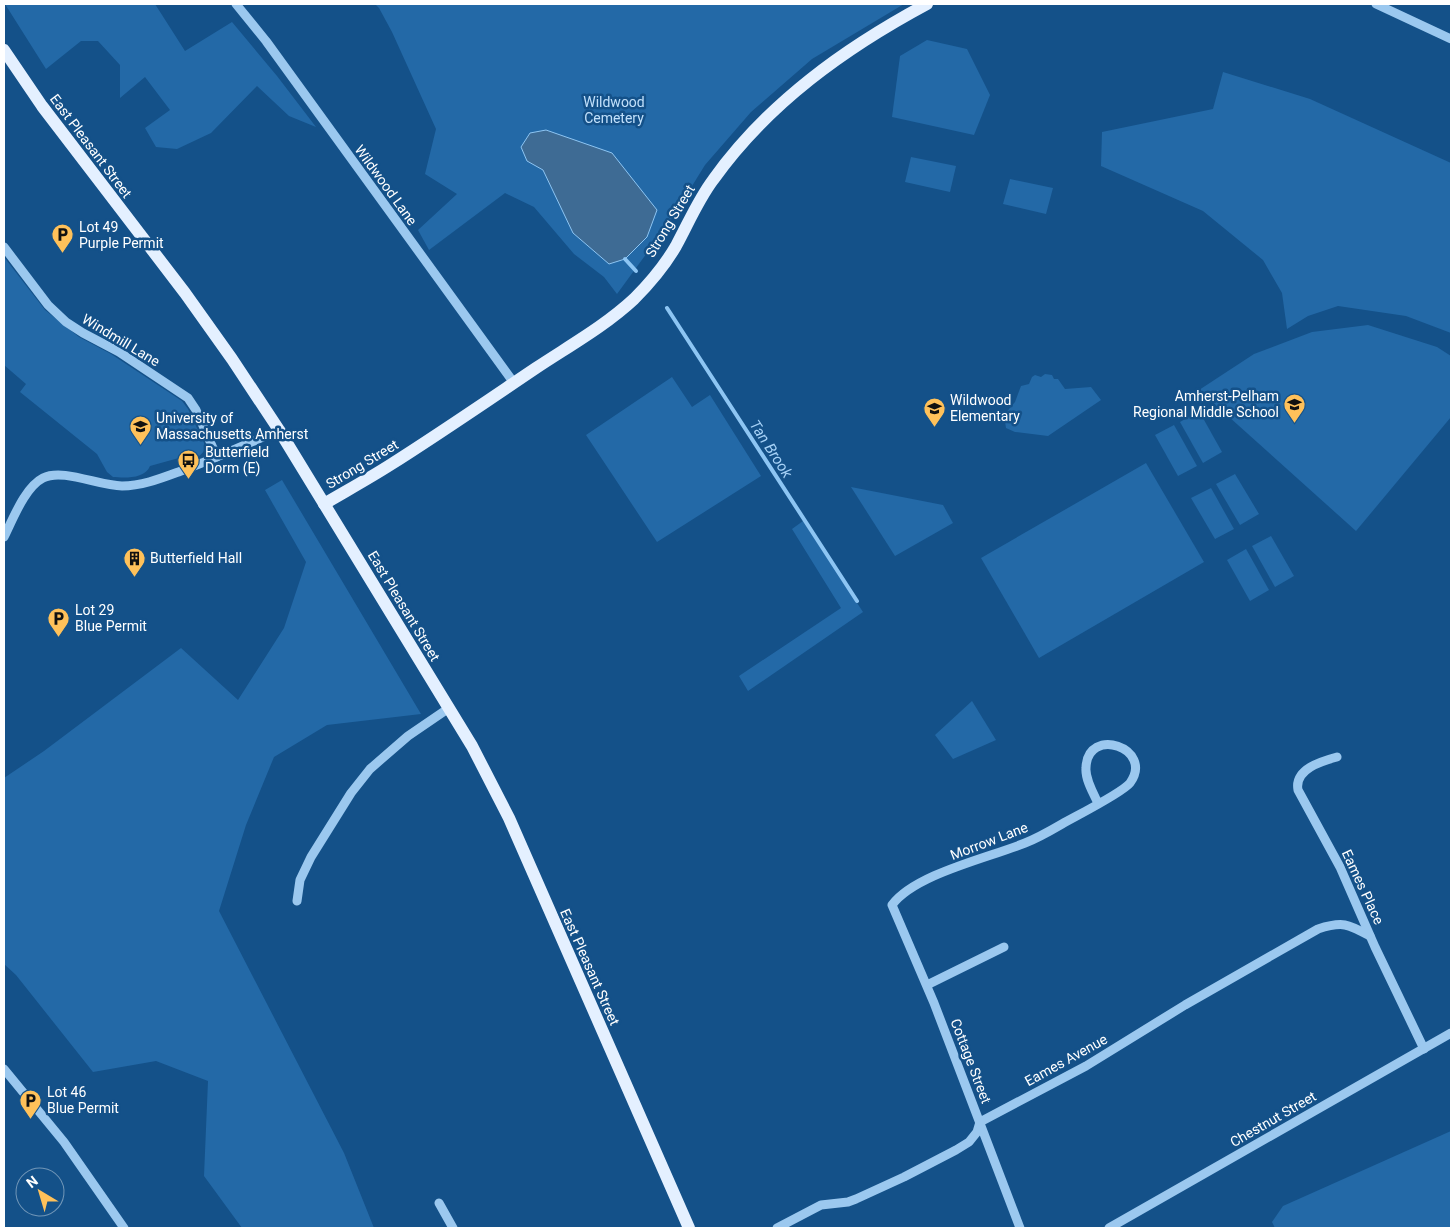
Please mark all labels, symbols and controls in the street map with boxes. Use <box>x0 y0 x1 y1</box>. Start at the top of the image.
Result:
street label: East Pleasant Street <box>47 91 135 201</box>
park label: Wildwood Cemetery <box>583 94 645 126</box>
street label: Wildwood Lane <box>352 142 420 228</box>
street label: Strong Street <box>642 182 698 260</box>
place label: Lot 49 Purple Permit <box>79 219 164 251</box>
parking icon: Lot 49 Purple Permit <box>51 223 75 254</box>
street label: Windmill Lane <box>79 311 163 369</box>
place label: Amherst-Pelham Regional Middle School <box>1133 388 1279 420</box>
place label: Wildwood Elementary <box>950 392 1020 424</box>
school or university icon: Amherst-Pelham Regional Middle School <box>1283 392 1307 423</box>
school or university icon: Wildwood Elementary <box>922 396 946 427</box>
place label: University of Massachusetts Amherst <box>156 410 309 442</box>
school or university icon: University of Massachusetts Amherst <box>128 414 152 445</box>
water label: Tan Brook <box>746 417 797 482</box>
street label: Strong Street <box>323 436 401 492</box>
place label: Butterfield Dorm (E) <box>205 444 269 477</box>
bus stop icon: Butterfield Dorm (E) <box>177 448 201 479</box>
building icon: Butterfield Hall <box>122 546 146 577</box>
street label: East Pleasant Street <box>365 548 443 664</box>
place label: Butterfield Hall <box>150 550 242 566</box>
place label: Lot 29 Blue Permit <box>75 602 147 634</box>
parking icon: Lot 29 Blue Permit <box>47 606 71 637</box>
street label: Morrow Lane <box>948 819 1030 863</box>
street label: Eames Place <box>1339 847 1387 927</box>
street label: East Pleasant Street <box>557 906 623 1028</box>
street label: Cottage Street <box>947 1016 995 1106</box>
street label: Eames Avenue <box>1022 1031 1110 1089</box>
place label: Lot 46 Blue Permit <box>47 1084 119 1116</box>
parking icon: Lot 46 Blue Permit <box>19 1088 43 1119</box>
street label: Chestnut Street <box>1227 1088 1319 1150</box>
north arrow <box>15 1167 65 1217</box>
text: N <box>23 1172 41 1191</box>

